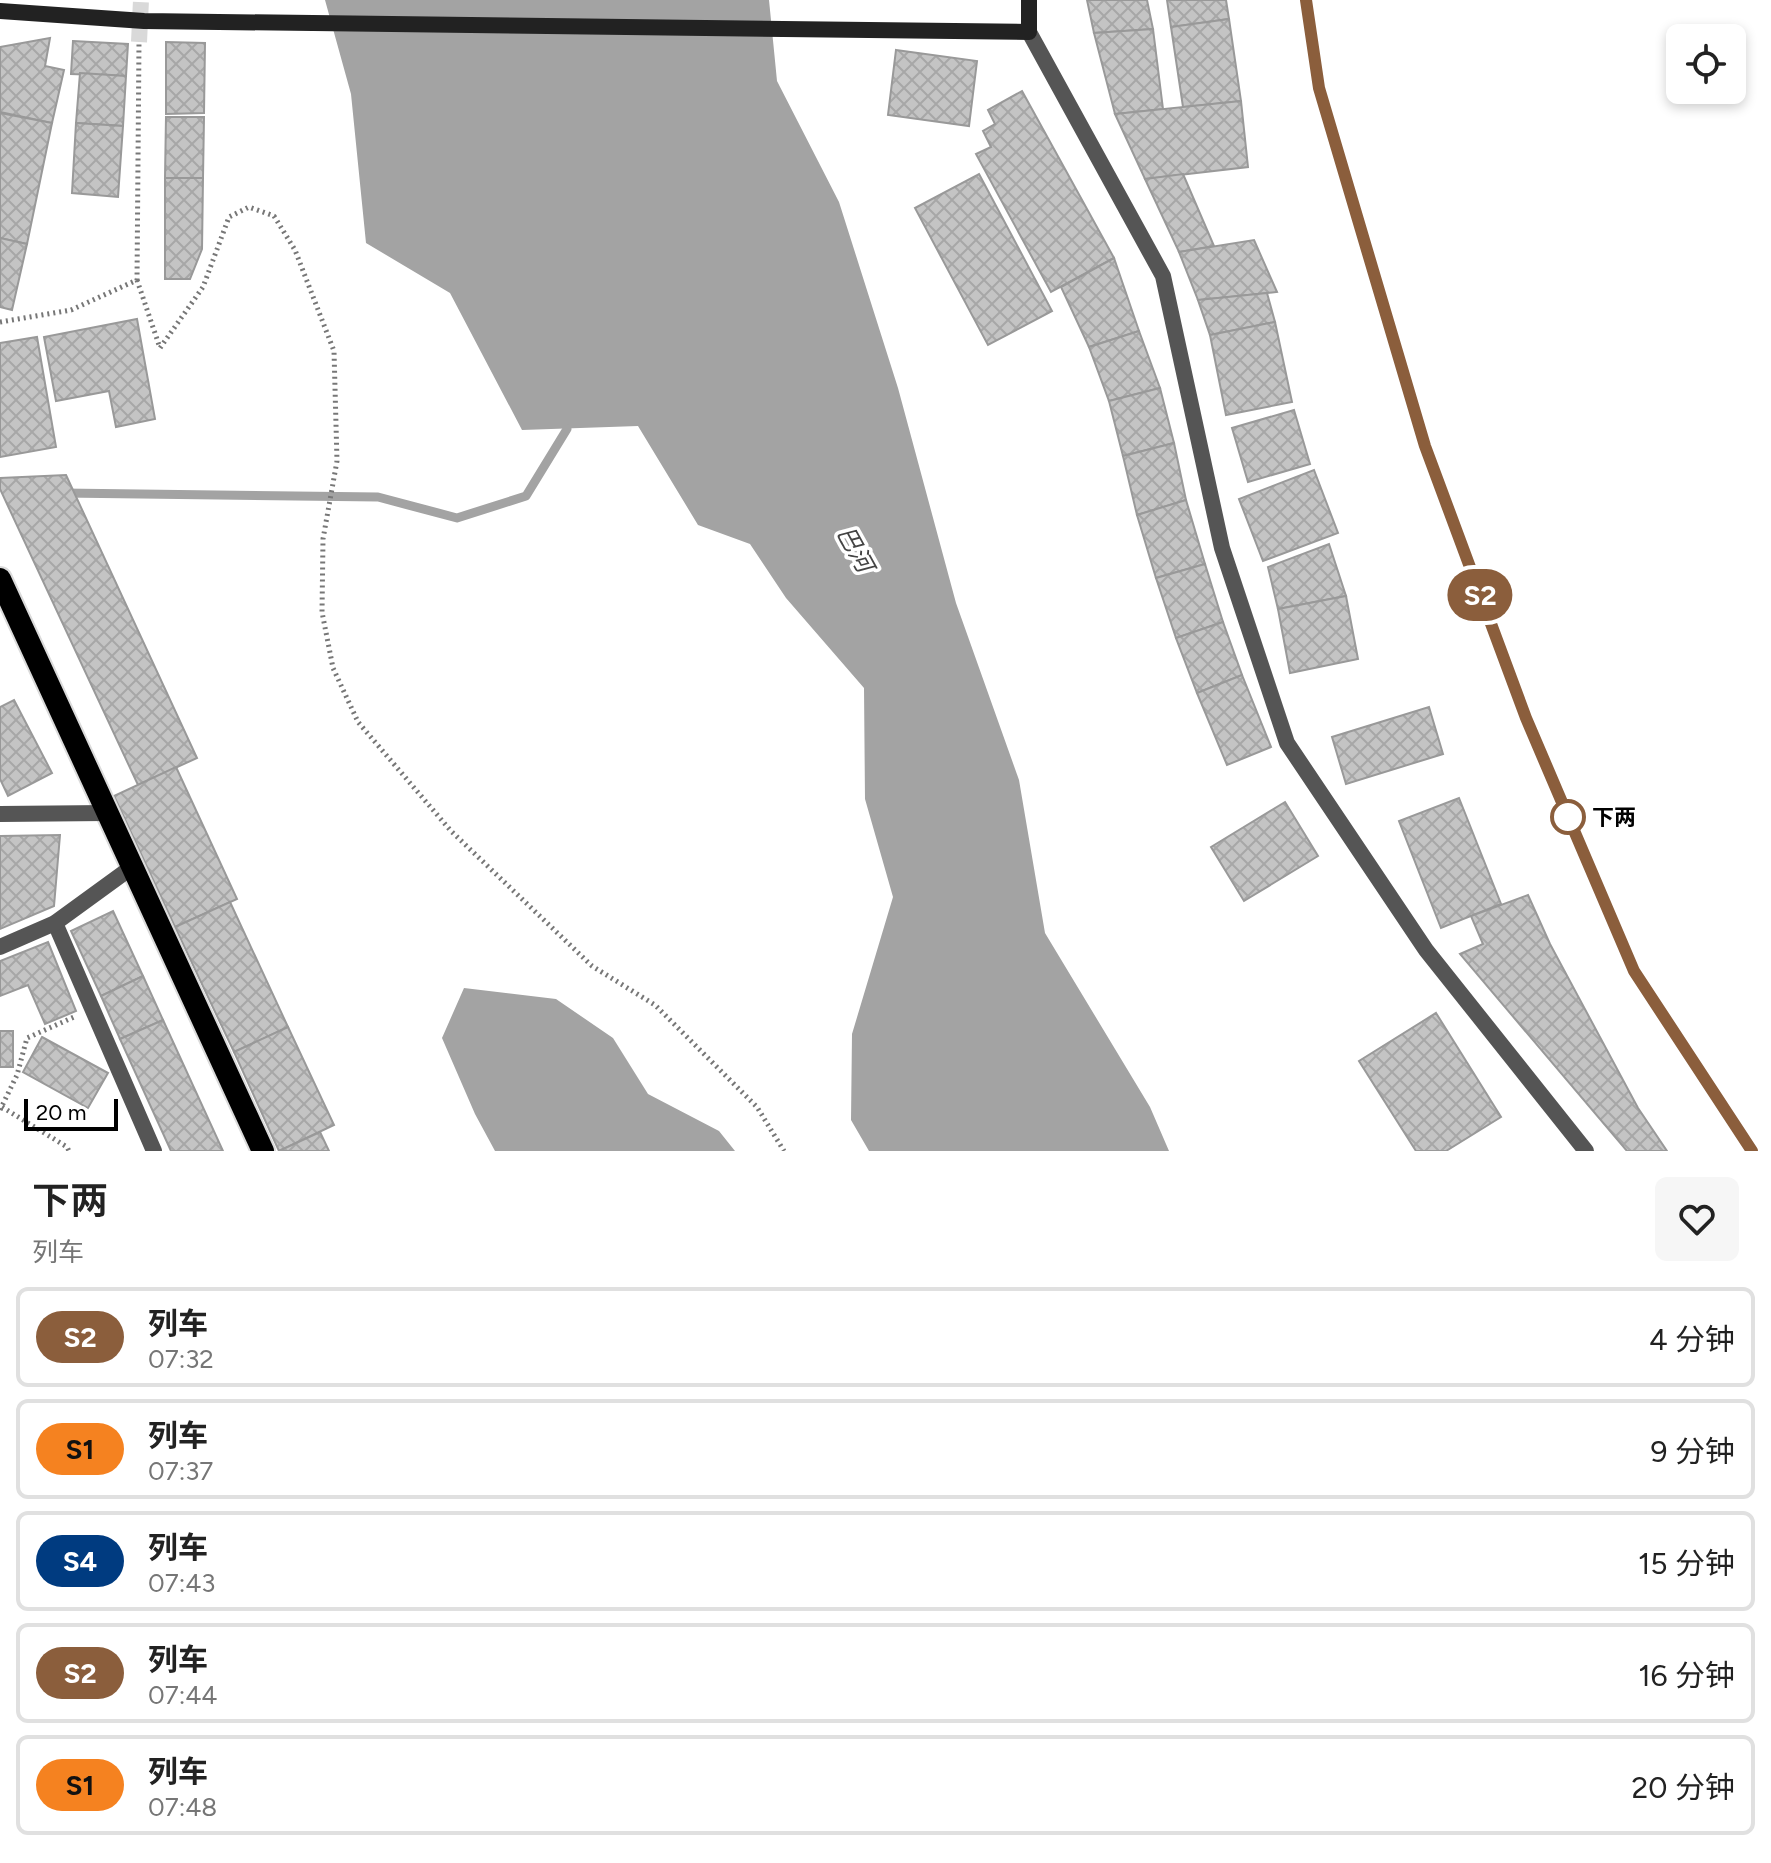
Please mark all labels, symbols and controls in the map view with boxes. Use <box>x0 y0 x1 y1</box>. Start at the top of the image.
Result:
map controls <box>1666 24 1746 104</box>
button: locate <box>1666 24 1746 104</box>
water label: 巴河 <box>831 521 882 580</box>
line badge: S2 <box>1444 569 1516 621</box>
text: S2 <box>1463 578 1497 612</box>
marker: 下两 <box>1551 800 1585 834</box>
place label: 下两 <box>1592 804 1636 831</box>
scale bar <box>24 1095 118 1131</box>
text: 20 m <box>36 1099 87 1126</box>
button: heart <box>1655 1177 1739 1261</box>
text: 下两 <box>32 1178 108 1224</box>
text: 列车 <box>32 1236 84 1268</box>
text: 列车 <box>148 1305 208 1342</box>
text: S2 <box>63 1320 97 1354</box>
text: 4 分钟 <box>1649 1321 1735 1358</box>
text: 07:32 <box>148 1343 214 1375</box>
text: 列车 <box>148 1417 208 1454</box>
text: S1 <box>66 1432 94 1466</box>
text: 9 分钟 <box>1651 1433 1735 1470</box>
text: 07:37 <box>148 1455 213 1487</box>
text: 列车 <box>148 1529 208 1566</box>
text: S4 <box>63 1544 97 1578</box>
text: 15 分钟 <box>1638 1545 1735 1582</box>
text: 07:43 <box>148 1567 216 1599</box>
text: 列车 <box>148 1641 208 1678</box>
text: S2 <box>63 1656 97 1690</box>
text: 16 分钟 <box>1638 1657 1735 1694</box>
text: 07:44 <box>148 1679 218 1711</box>
text: 列车 <box>148 1753 208 1790</box>
text: S1 <box>66 1768 94 1802</box>
text: 20 分钟 <box>1632 1769 1735 1806</box>
text: 07:48 <box>148 1791 217 1823</box>

